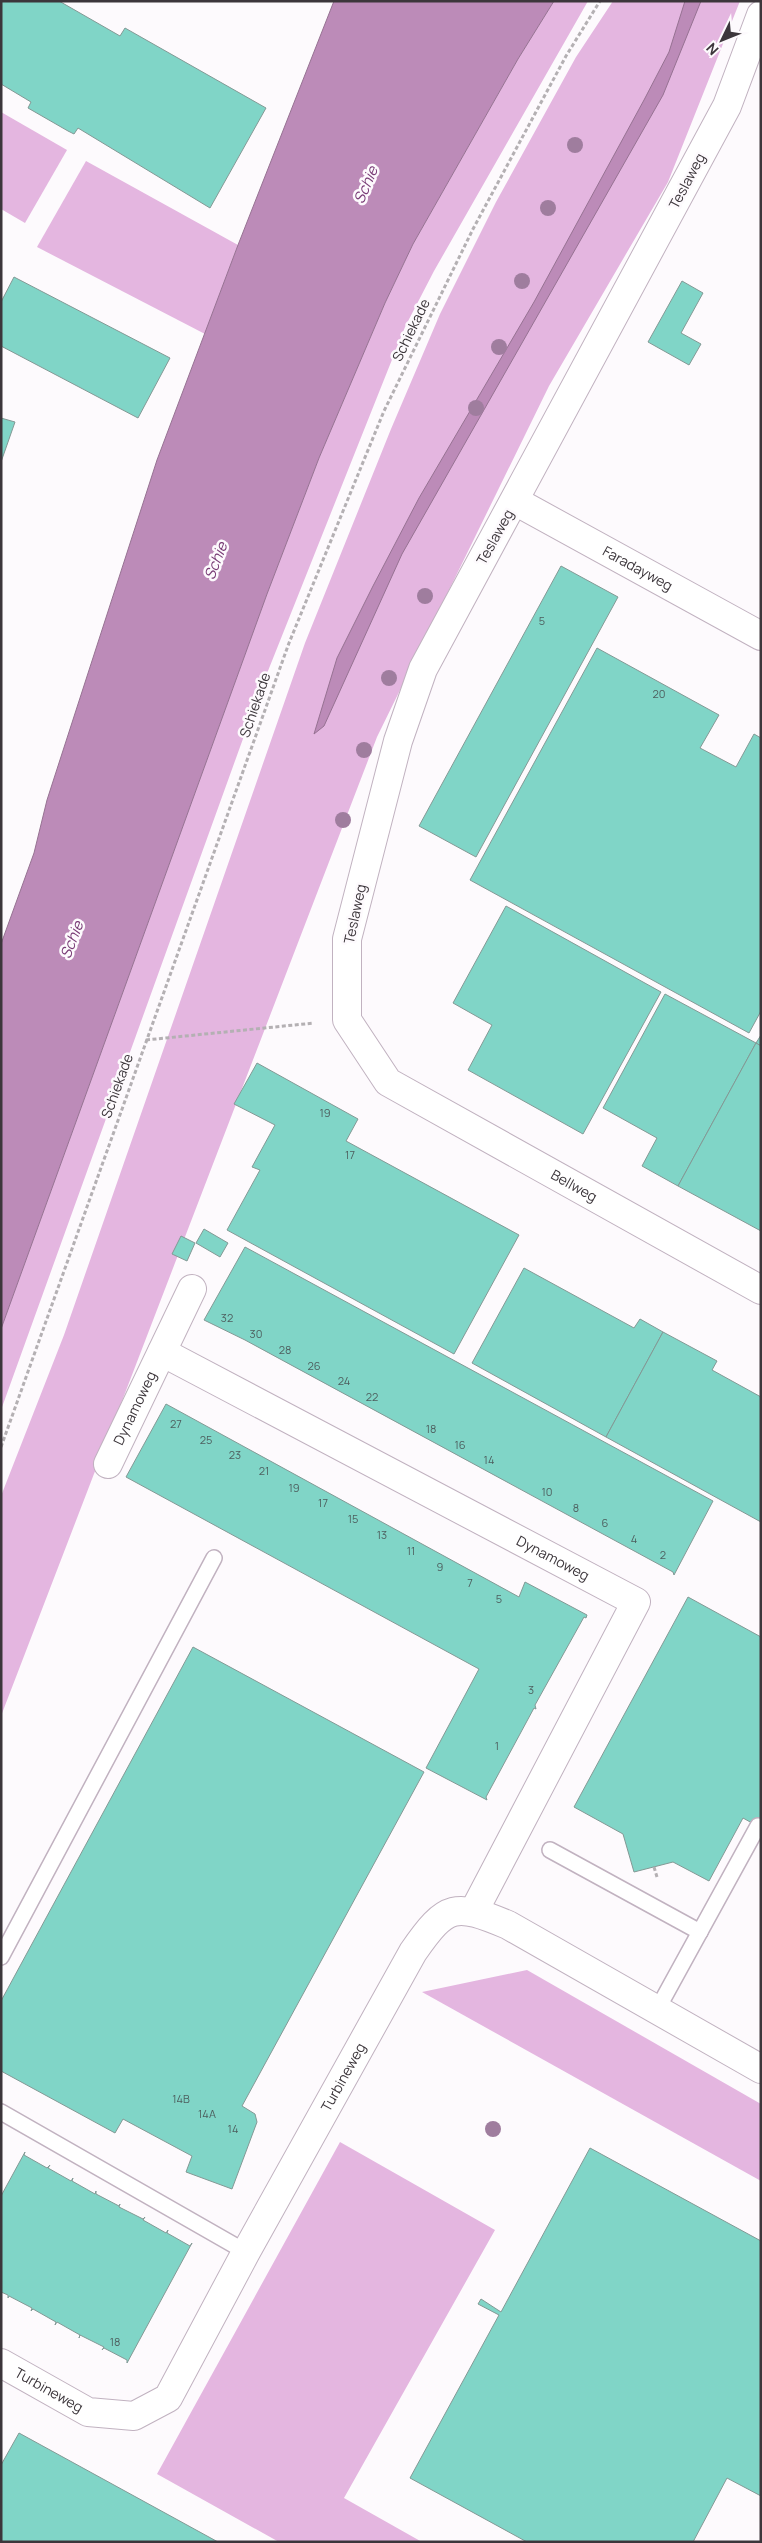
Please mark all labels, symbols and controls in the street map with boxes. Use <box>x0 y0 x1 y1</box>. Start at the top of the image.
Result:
north arrow <box>697 15 747 65</box>
text: N <box>702 39 723 59</box>
street label: Teslaweg <box>664 150 709 212</box>
water label: Schie <box>348 162 383 207</box>
street label: Schiekade <box>387 295 434 364</box>
street label: Teslaweg <box>472 506 518 568</box>
water label: Schie <box>199 538 233 583</box>
street label: Faradayweg <box>600 541 676 595</box>
house number: 5 <box>539 613 545 628</box>
street label: Schiekade <box>235 670 274 740</box>
house number: 20 <box>653 686 665 701</box>
street label: Teslaweg <box>339 882 370 945</box>
water label: Schie <box>55 917 89 962</box>
street label: Schiekade <box>96 1051 137 1121</box>
house number: 19 <box>319 1105 331 1120</box>
house number: 17 <box>345 1147 355 1162</box>
street label: Bellweg <box>548 1165 601 1206</box>
house number: 32 <box>221 1310 233 1325</box>
house number: 30 <box>250 1326 262 1341</box>
house number: 28 <box>279 1342 291 1357</box>
house number: 26 <box>307 1358 321 1373</box>
street label: Dynamoweg <box>109 1368 160 1448</box>
house number: 24 <box>338 1373 350 1388</box>
house number: 22 <box>366 1389 378 1404</box>
house number: 27 <box>170 1416 182 1431</box>
house number: 18 <box>426 1421 436 1436</box>
house number: 25 <box>200 1432 212 1447</box>
house number: 16 <box>454 1437 466 1452</box>
house number: 23 <box>229 1447 241 1462</box>
house number: 14 <box>484 1452 494 1467</box>
house number: 21 <box>259 1463 269 1478</box>
house number: 19 <box>288 1480 300 1495</box>
house number: 10 <box>541 1484 553 1499</box>
house number: 17 <box>318 1495 328 1510</box>
house number: 8 <box>573 1500 579 1515</box>
house number: 15 <box>348 1511 358 1526</box>
house number: 6 <box>602 1515 609 1530</box>
house number: 13 <box>377 1527 387 1542</box>
street label: Dynamoweg <box>514 1531 593 1585</box>
house number: 4 <box>631 1531 637 1546</box>
house number: 11 <box>407 1543 415 1558</box>
house number: 2 <box>660 1547 666 1562</box>
house number: 9 <box>437 1559 444 1574</box>
house number: 7 <box>467 1575 473 1590</box>
house number: 5 <box>496 1591 502 1606</box>
house number: 3 <box>528 1682 534 1697</box>
house number: 1 <box>495 1738 499 1753</box>
street label: Turbineweg <box>316 2039 370 2115</box>
house number: 14B <box>172 2091 190 2106</box>
house number: 14A <box>198 2106 216 2121</box>
house number: 14 <box>228 2121 238 2136</box>
house number: 18 <box>110 2334 120 2349</box>
street label: Turbineweg <box>11 2363 87 2416</box>

